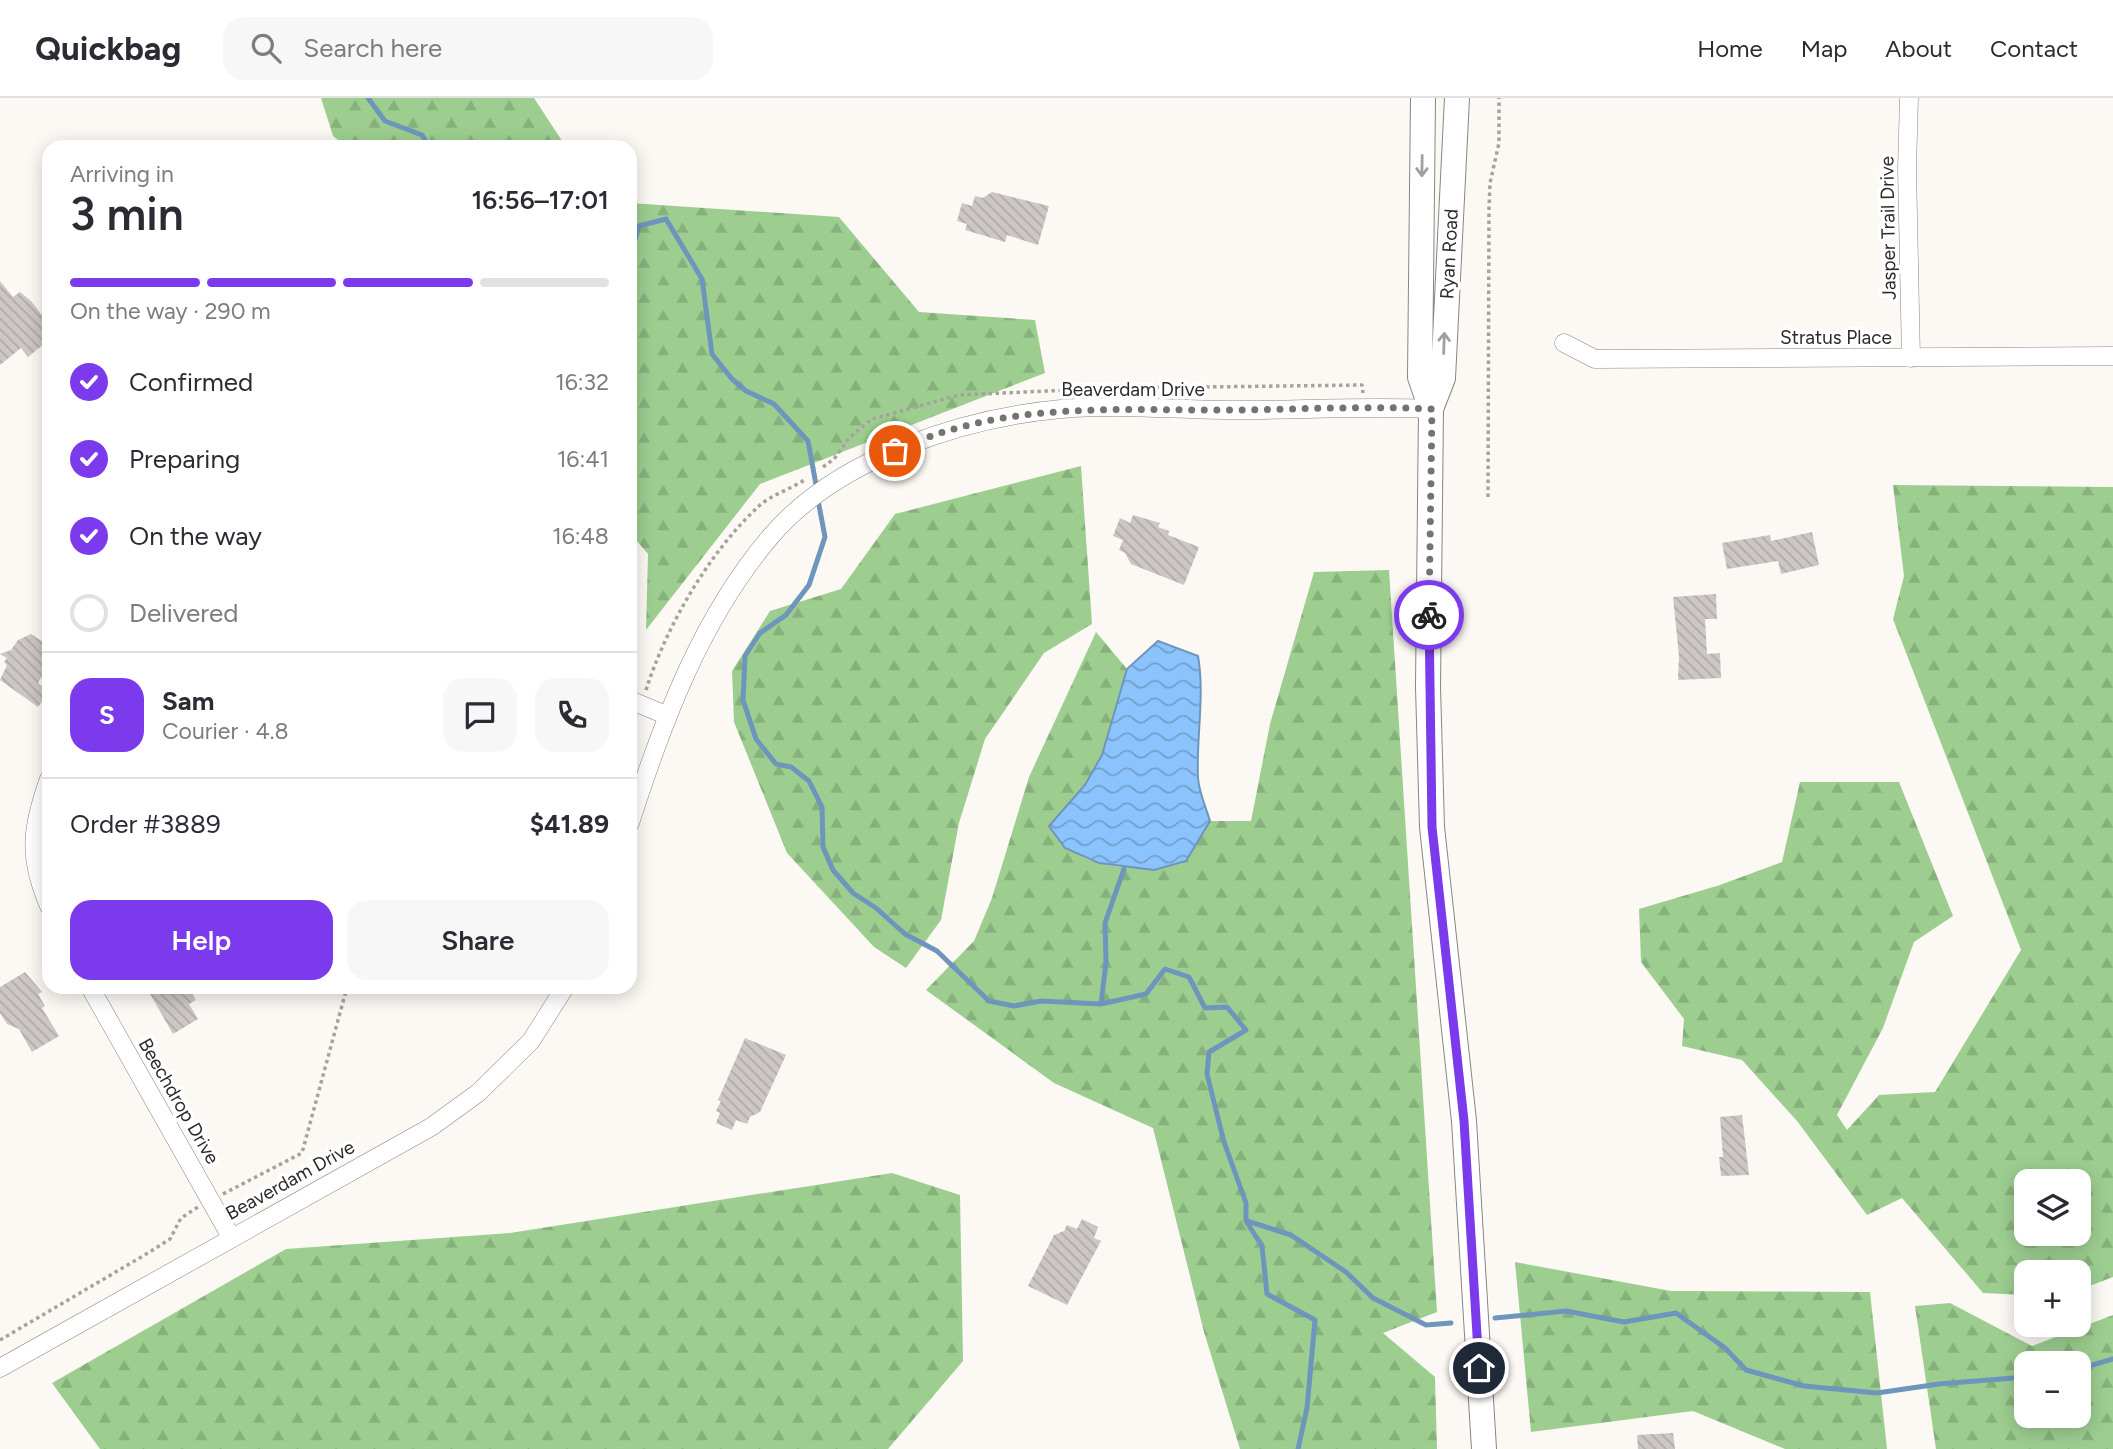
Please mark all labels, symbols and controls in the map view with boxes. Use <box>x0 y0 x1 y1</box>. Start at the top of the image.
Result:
search box <box>223 17 713 80</box>
text: Quickbag <box>35 29 181 68</box>
icon: search <box>247 29 285 67</box>
text: Search here <box>303 32 442 64</box>
text: Home <box>1697 34 1763 63</box>
text: Map <box>1801 34 1847 63</box>
text: About <box>1885 34 1952 63</box>
text: Contact <box>1990 34 2078 63</box>
one-way arrow <box>1415 154 1428 177</box>
street label: Jasper Trail Drive <box>1875 156 1901 300</box>
text: Arriving in <box>70 160 174 188</box>
text: 16:56–17:01 <box>471 184 609 216</box>
text: 3 min <box>70 186 184 242</box>
street label: Ryan Road <box>1435 208 1463 300</box>
text: On the way · 290 m <box>70 297 271 325</box>
street label: Stratus Place <box>1780 326 1892 349</box>
one-way arrow <box>1438 332 1451 355</box>
icon: check <box>70 363 108 401</box>
text: Confirmed <box>129 366 253 398</box>
text: 16:32 <box>555 368 609 396</box>
street label: Beaverdam Drive <box>1061 378 1205 401</box>
pin <box>865 421 925 481</box>
icon: bag <box>876 432 914 470</box>
icon: check <box>70 440 108 478</box>
text: Preparing <box>129 443 240 475</box>
text: 16:41 <box>557 445 609 473</box>
icon: check <box>70 517 108 555</box>
text: On the way <box>129 520 262 552</box>
text: 16:48 <box>552 522 609 550</box>
courier <box>1394 580 1464 650</box>
icon: bike <box>1410 596 1448 634</box>
text: Delivered <box>129 597 238 629</box>
button: chat <box>443 678 517 752</box>
button: phone <box>535 678 609 752</box>
text: Sam <box>162 685 214 717</box>
text: S <box>99 699 115 731</box>
text: Courier · 4.8 <box>162 717 289 745</box>
text: Order #3889 <box>70 808 221 840</box>
text: $41.89 <box>530 808 609 840</box>
button: Help <box>70 900 333 980</box>
button: Share <box>347 900 609 980</box>
street label: Beechdrop Drive <box>134 1034 224 1168</box>
street label: Beaverdam Drive <box>222 1135 358 1225</box>
map controls <box>2014 1169 2091 1428</box>
button: layers <box>2014 1169 2091 1246</box>
button: + <box>2014 1260 2091 1337</box>
pin <box>1449 1338 1509 1398</box>
icon: home <box>1460 1349 1498 1387</box>
button: − <box>2014 1351 2091 1428</box>

